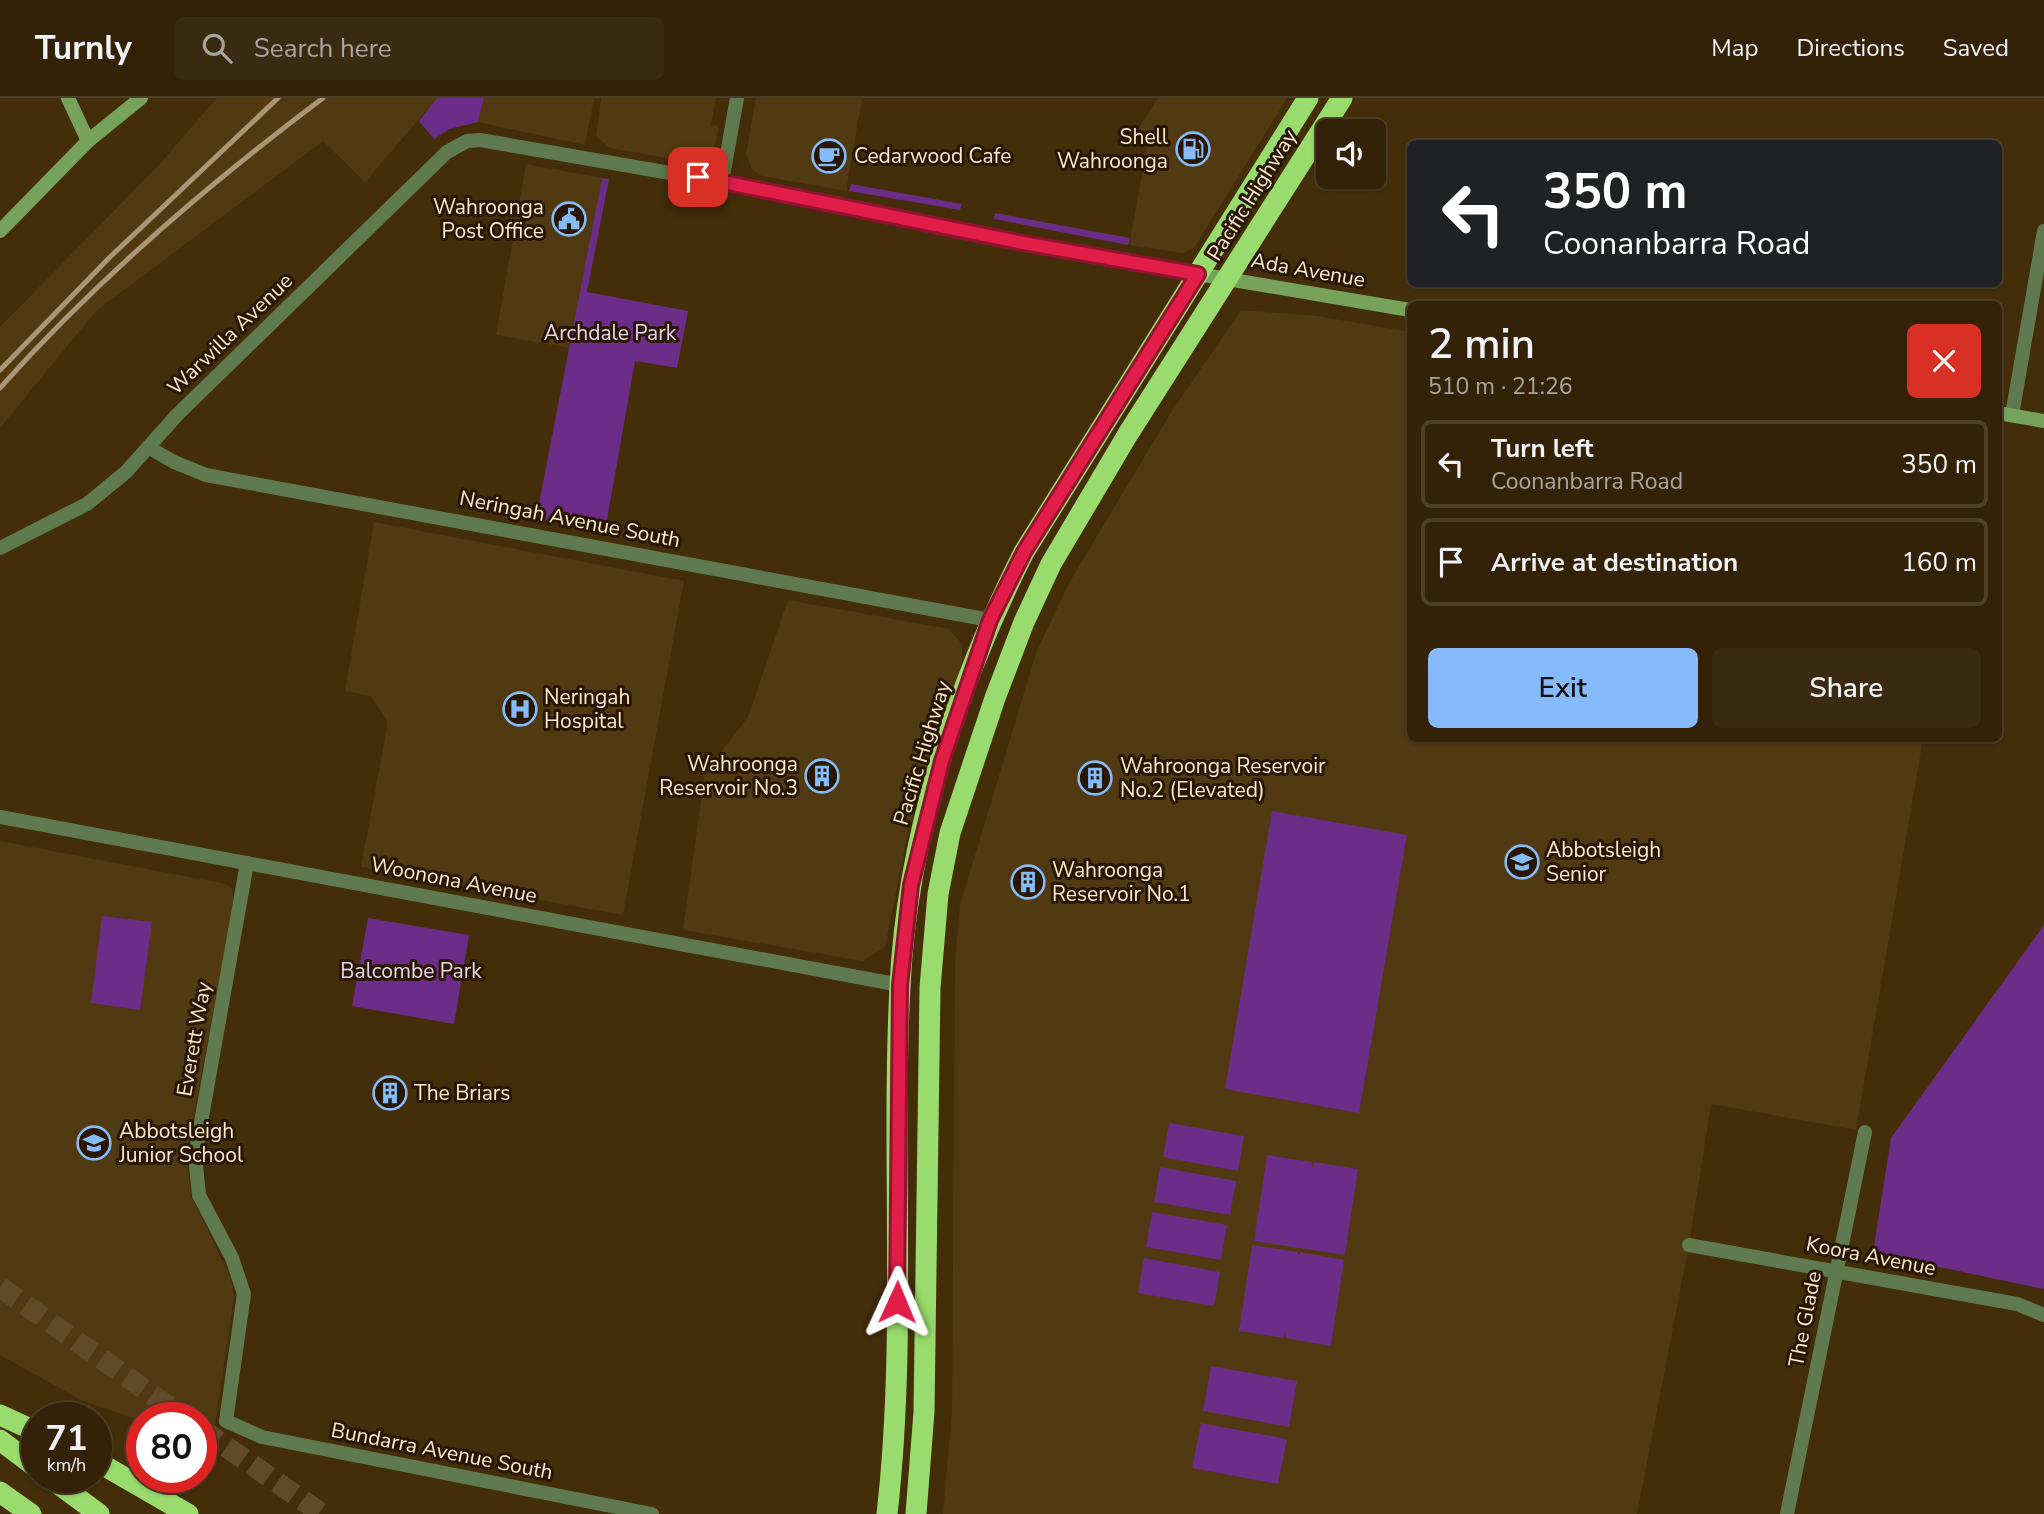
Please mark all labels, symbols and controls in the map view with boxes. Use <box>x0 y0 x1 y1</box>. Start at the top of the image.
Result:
search box <box>174 17 664 80</box>
text: Turnly <box>35 26 132 71</box>
icon: search <box>198 29 236 67</box>
text: Search here <box>254 31 392 66</box>
text: Map <box>1711 32 1758 64</box>
text: Directions <box>1796 32 1905 64</box>
text: Saved <box>1943 32 2009 64</box>
map controls <box>1316 119 1386 189</box>
button: sound <box>1316 119 1386 189</box>
place label: Shell Wahroonga <box>1057 123 1169 175</box>
street label: Pacific Highway <box>1200 124 1304 266</box>
fuel station icon: Shell Wahroonga <box>1174 130 1212 168</box>
cafe icon: Cedarwood Cafe <box>810 137 848 175</box>
place label: Cedarwood Cafe <box>854 142 1011 170</box>
pin <box>668 147 728 207</box>
icon: arrive <box>679 158 717 196</box>
text: 350 m <box>1543 158 1687 225</box>
icon: left <box>1428 168 1519 259</box>
place label: Wahroonga Post Office <box>433 193 544 245</box>
public building icon: Wahroonga Post Office <box>550 200 588 238</box>
text: Coonanbarra Road <box>1543 222 1810 265</box>
street label: Ada Avenue <box>1249 246 1367 294</box>
street label: Warwilla Avenue <box>161 267 299 401</box>
text: 2 min <box>1428 316 1535 373</box>
park label: Archdale Park <box>544 319 677 347</box>
button: close <box>1907 324 1981 398</box>
text: 510 m · 21:26 <box>1428 371 1573 402</box>
text: Turn left <box>1491 431 1594 466</box>
icon: left <box>1432 445 1470 483</box>
text: 350 m <box>1901 447 1977 482</box>
text: Coonanbarra Road <box>1491 466 1683 497</box>
street label: Neringah Avenue South <box>457 484 683 554</box>
icon: arrive <box>1432 543 1470 581</box>
text: Arrive at destination <box>1491 545 1738 580</box>
text: 160 m <box>1901 545 1977 580</box>
button: Exit <box>1428 648 1698 728</box>
button: Share <box>1712 648 1981 728</box>
street label: Pacific Highway <box>887 677 957 829</box>
place label: Neringah Hospital <box>544 683 630 735</box>
hospital icon: Neringah Hospital <box>501 690 539 728</box>
place label: Wahroonga Reservoir No.3 <box>659 750 798 802</box>
place label: Wahroonga Reservoir No.2 (Elevated) <box>1120 752 1326 804</box>
building icon: Wahroonga Reservoir No.3 <box>803 757 841 795</box>
building icon: Wahroonga Reservoir No.2 (Elevated) <box>1076 759 1114 797</box>
place label: Abbotsleigh Senior <box>1546 836 1661 888</box>
school or university icon: Abbotsleigh Senior <box>1503 843 1541 881</box>
street label: Woonona Avenue <box>368 850 540 910</box>
place label: Wahroonga Reservoir No.1 <box>1052 856 1191 908</box>
building icon: Wahroonga Reservoir No.1 <box>1009 863 1047 901</box>
park label: Balcombe Park <box>340 957 482 985</box>
street label: Everett Way <box>170 979 218 1099</box>
building icon: The Briars <box>371 1074 409 1112</box>
place label: The Briars <box>414 1079 510 1107</box>
place label: Abbotsleigh Junior School <box>118 1117 244 1169</box>
school or university icon: Abbotsleigh Junior School <box>75 1124 113 1162</box>
street label: Koora Avenue <box>1804 1230 1938 1282</box>
position arrow <box>860 1265 934 1339</box>
street label: The Glade <box>1782 1269 1828 1369</box>
speed limit sign: 80 <box>126 1402 217 1493</box>
text: 71 <box>45 1415 88 1462</box>
street label: Bundarra Avenue South <box>329 1416 555 1486</box>
text: km/h <box>47 1453 86 1477</box>

